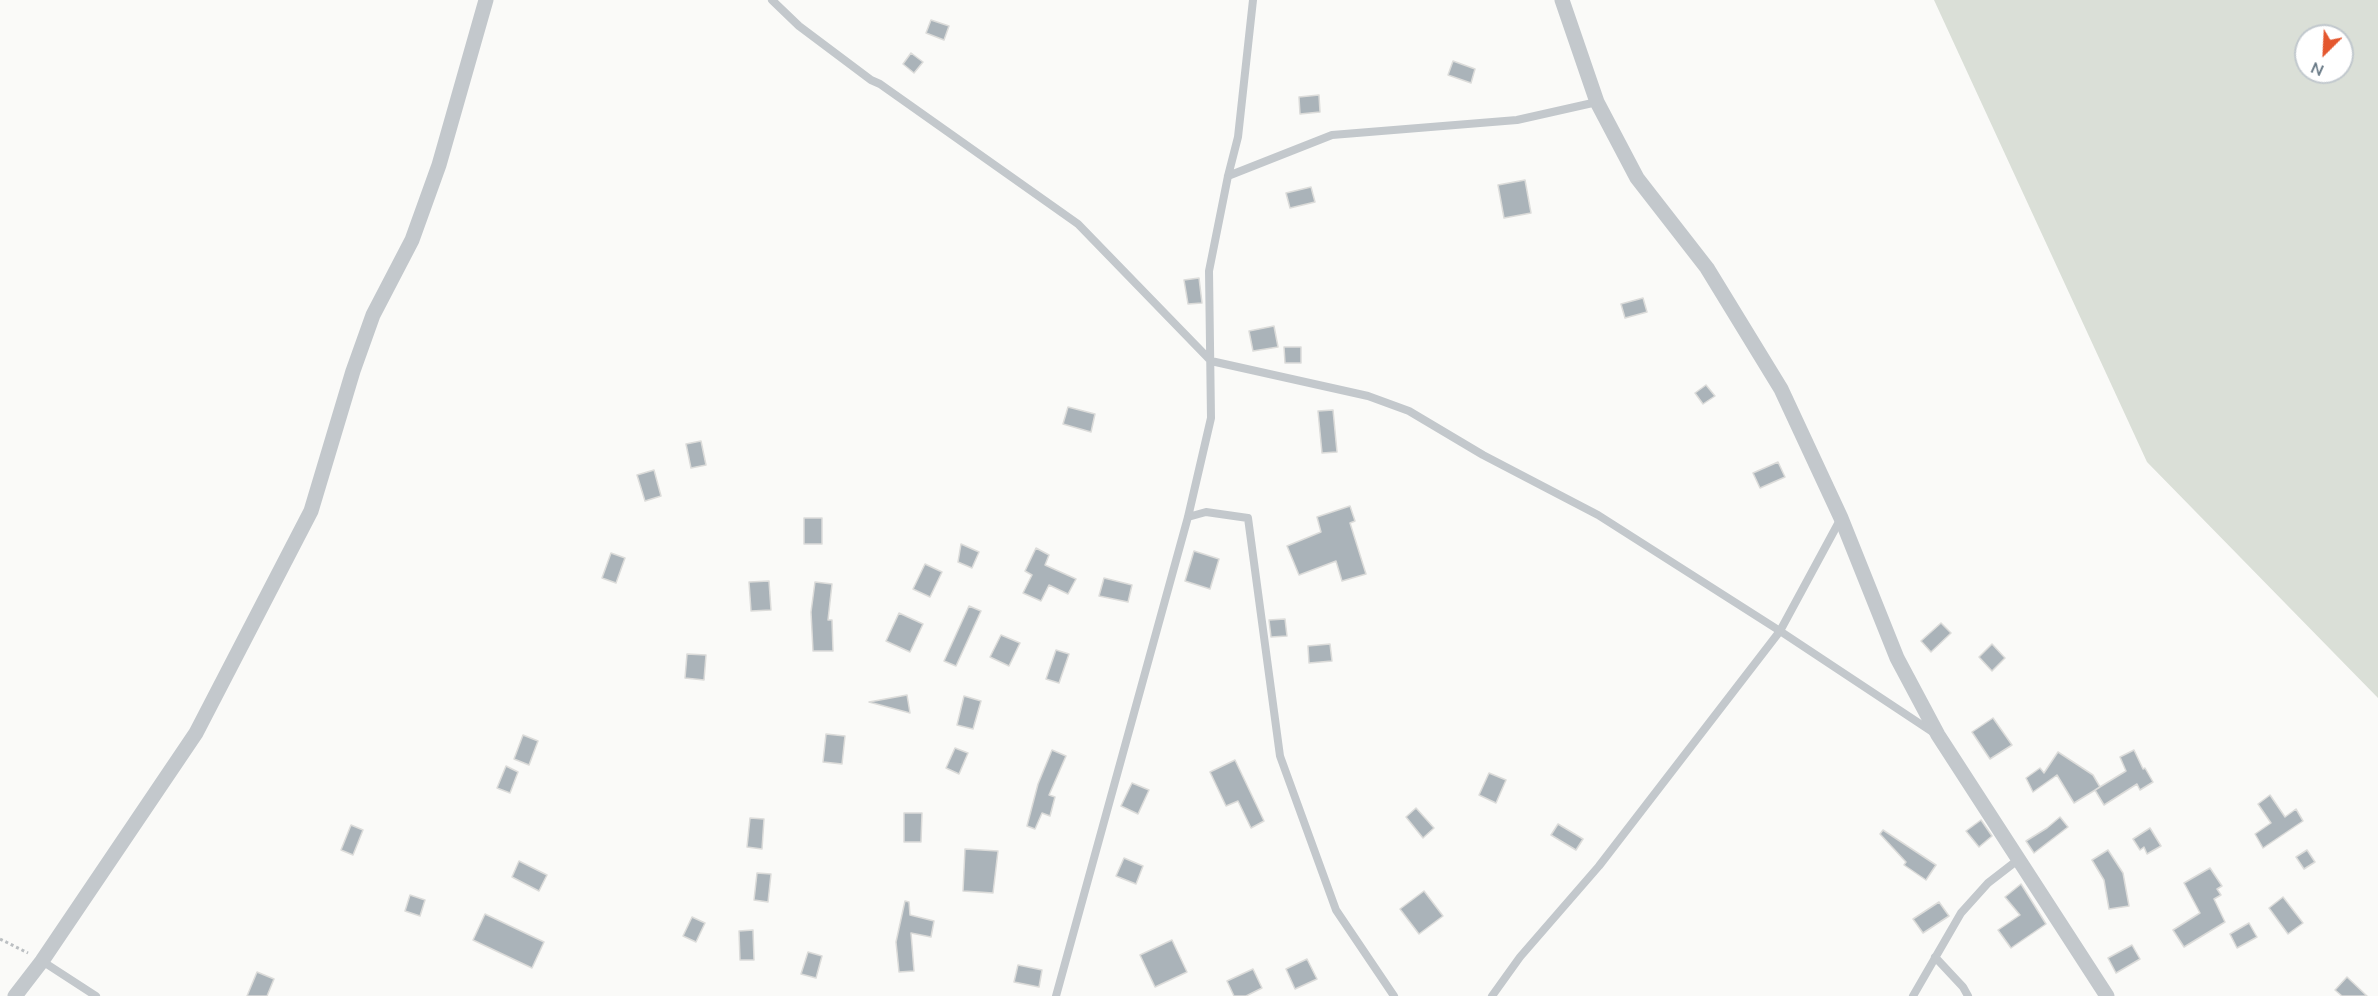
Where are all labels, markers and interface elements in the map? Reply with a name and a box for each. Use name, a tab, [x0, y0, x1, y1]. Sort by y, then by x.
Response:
north arrow	[2294, 24, 2354, 84]
text: N	[2308, 56, 2327, 81]

